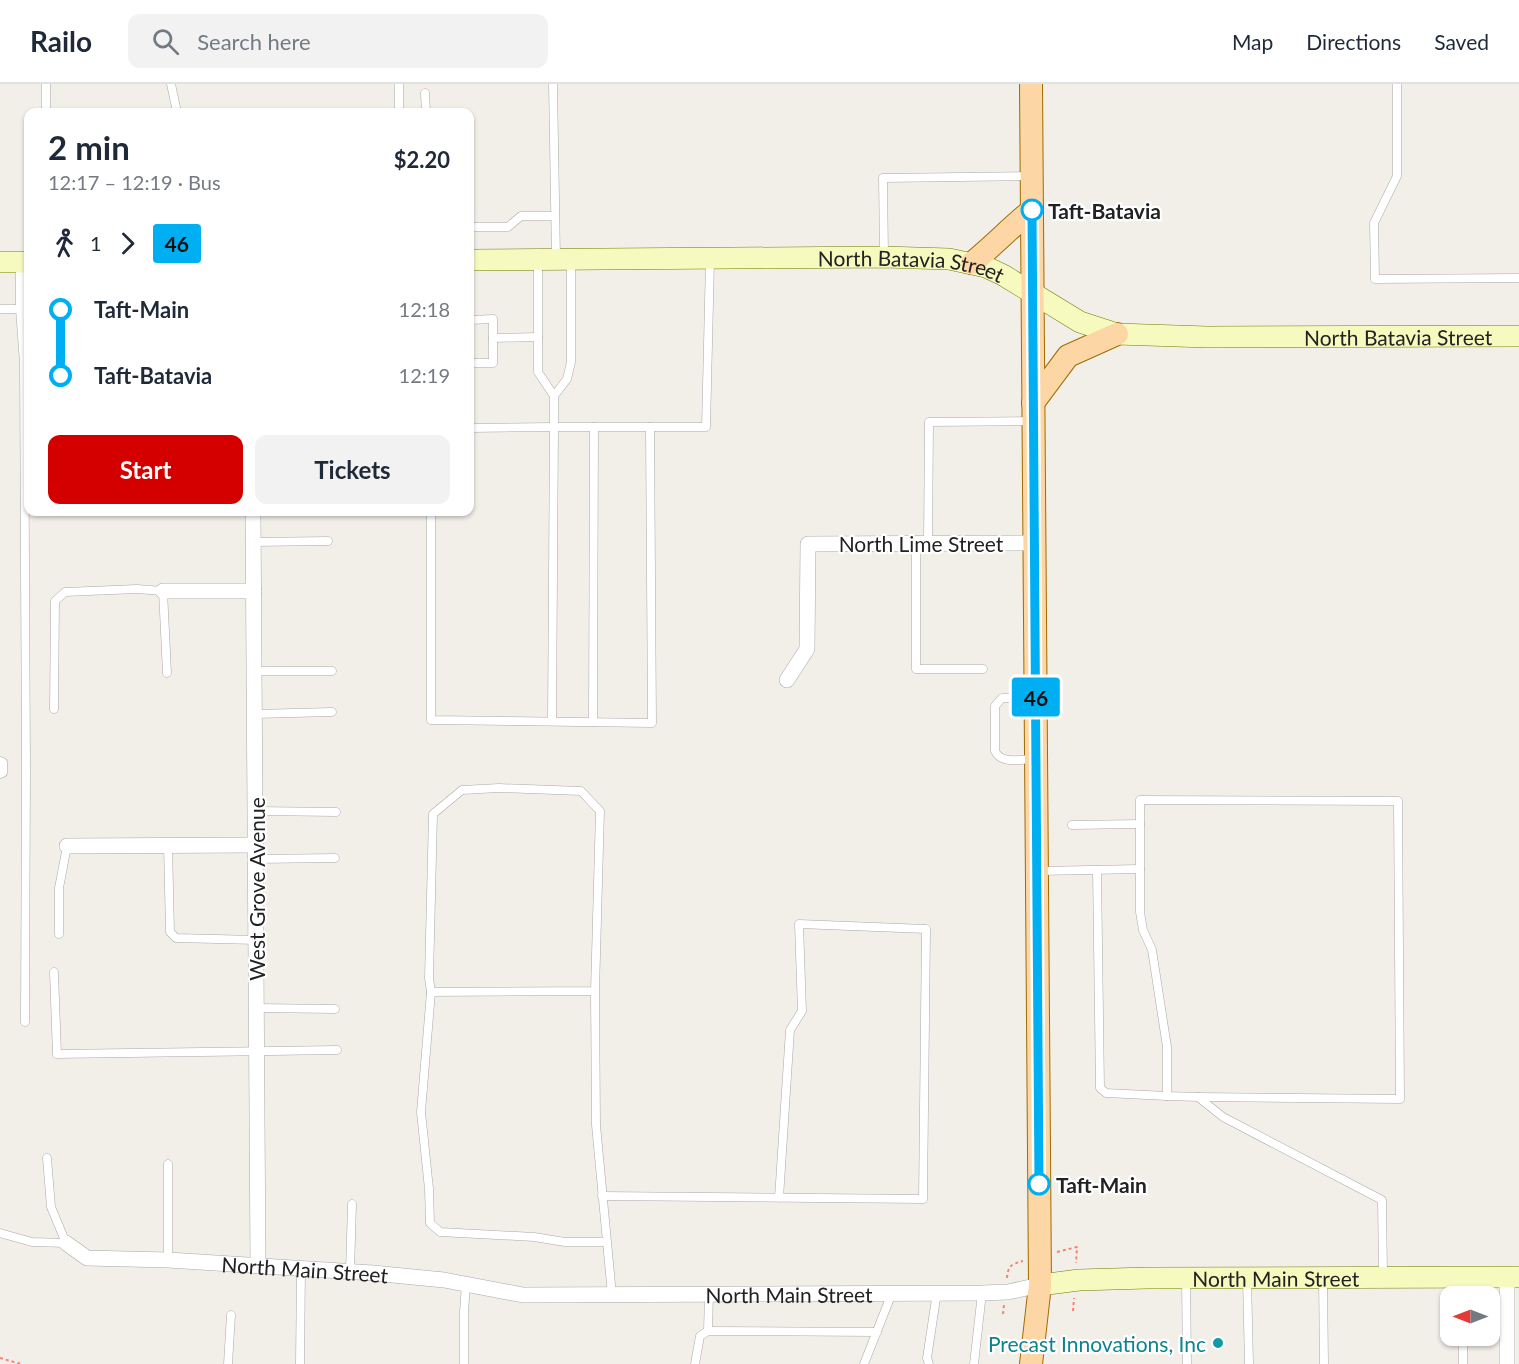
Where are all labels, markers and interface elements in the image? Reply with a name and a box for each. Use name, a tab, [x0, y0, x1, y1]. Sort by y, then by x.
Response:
search box	[128, 14, 548, 68]
text: Railo	[30, 24, 92, 58]
icon: search	[149, 25, 182, 58]
text: Search here	[197, 28, 311, 55]
text: Map	[1232, 29, 1273, 54]
text: Directions	[1306, 29, 1401, 54]
text: Saved	[1434, 29, 1489, 54]
text: 2 min	[48, 127, 130, 167]
text: $2.20	[394, 146, 450, 173]
text: 12:17 – 12:19 · Bus	[48, 170, 221, 194]
place label: Taft-Batavia	[1048, 198, 1161, 223]
marker: Taft-Batavia	[1021, 199, 1043, 221]
icon: walk	[48, 227, 81, 260]
icon: forward	[111, 227, 144, 260]
text: 1	[90, 231, 102, 255]
text: 46	[165, 231, 189, 256]
street label: North Batavia Street	[818, 244, 1009, 287]
text: Taft-Main	[94, 296, 189, 323]
text: 12:18	[399, 297, 450, 321]
street label: North Batavia Street	[1304, 324, 1493, 349]
text: Taft-Batavia	[94, 362, 212, 389]
text: 12:19	[399, 363, 450, 387]
button: Start	[48, 435, 243, 504]
button: Tickets	[255, 435, 450, 504]
street label: North Lime Street	[839, 531, 1004, 556]
line badge: 46	[1009, 678, 1063, 716]
text: 46	[1024, 685, 1048, 710]
street label: West Grove Avenue	[244, 797, 269, 981]
place label: Taft-Main	[1056, 1172, 1147, 1197]
marker: Taft-Main	[1028, 1173, 1050, 1195]
street label: North Main Street	[221, 1251, 390, 1287]
street label: North Main Street	[1192, 1265, 1360, 1290]
street label: North Main Street	[705, 1281, 873, 1307]
north arrow	[1440, 1286, 1500, 1346]
map controls	[1440, 1286, 1500, 1346]
place label: Precast Innovations, Inc	[988, 1331, 1206, 1356]
marker: Precast Innovations, Inc	[1211, 1336, 1225, 1350]

